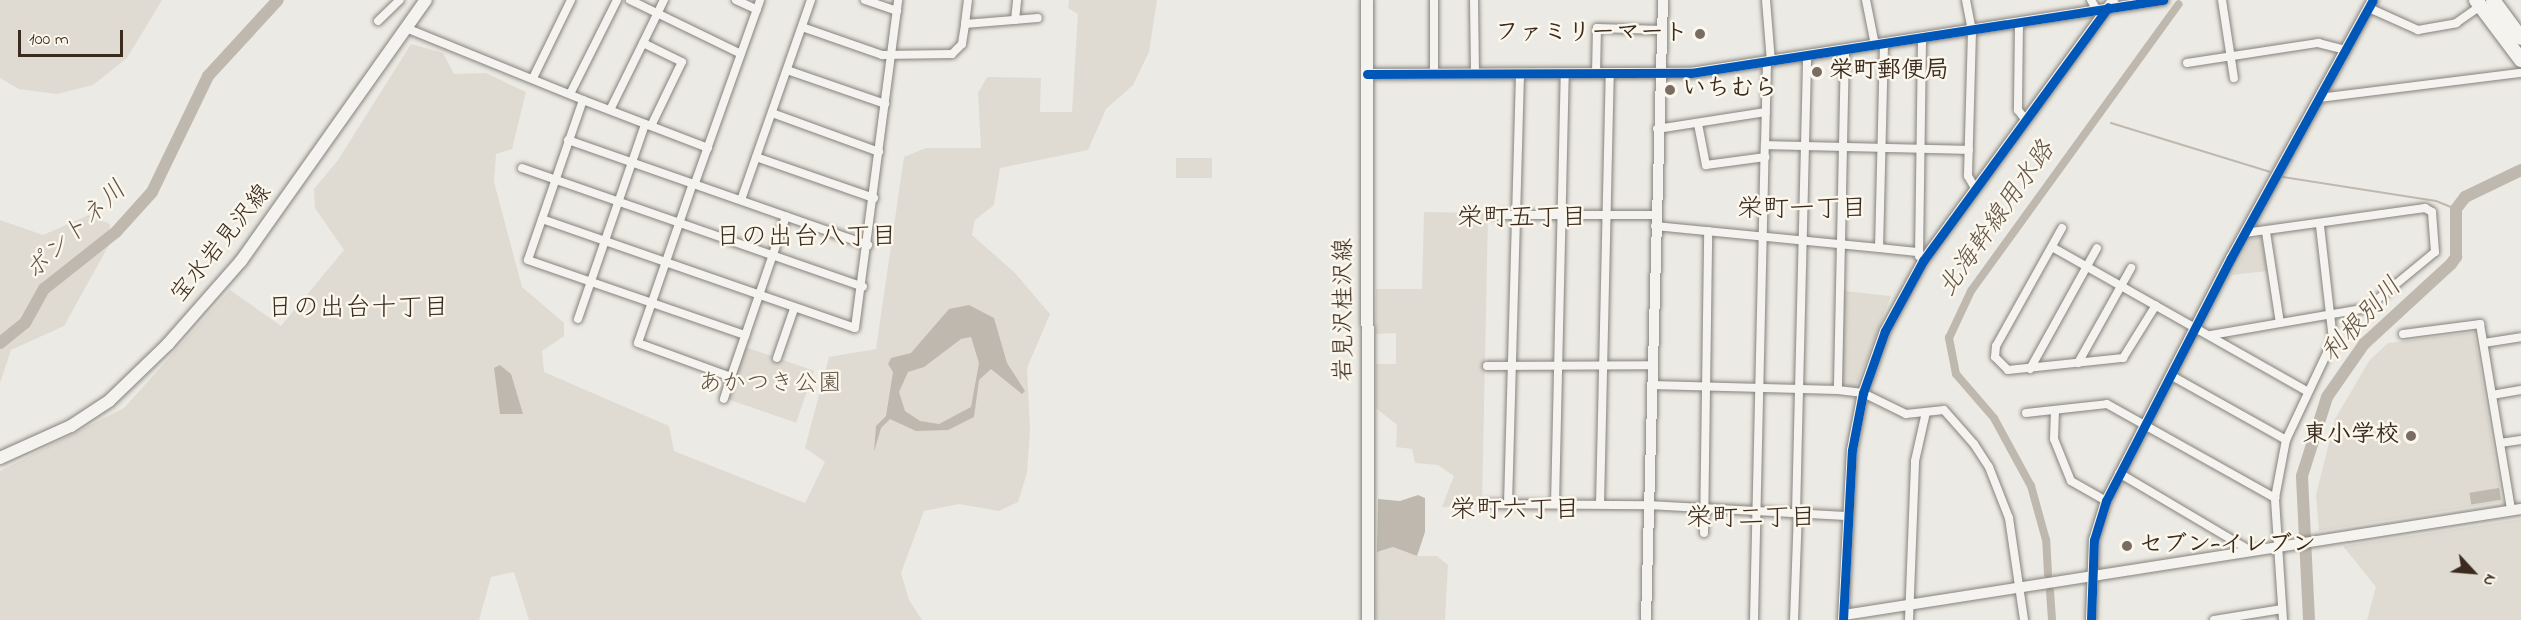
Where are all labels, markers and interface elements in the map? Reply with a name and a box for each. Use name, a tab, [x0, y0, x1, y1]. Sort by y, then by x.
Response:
scale bar	[21, 18, 126, 56]
place label: ファミリーマート	[1496, 20, 1688, 48]
text: 100 m	[29, 27, 69, 53]
marker: ファミリーマート	[1693, 27, 1707, 41]
place label: 栄町郵便局	[1829, 58, 1949, 86]
marker: 栄町郵便局	[1810, 65, 1824, 79]
place label: いちむら	[1682, 76, 1778, 104]
marker: いちむら	[1663, 83, 1677, 97]
water label: 北海幹線用水路	[1933, 137, 2063, 303]
water label: ポントネ川	[19, 176, 135, 288]
street label: 宝水岩見沢線	[165, 179, 279, 309]
district label: 栄町一丁目	[1737, 195, 1867, 227]
district label: 栄町五丁目	[1457, 204, 1587, 236]
district label: 日の出台八丁目	[715, 223, 897, 255]
street label: 岩見沢桂沢線	[1331, 238, 1359, 382]
water label: 利根別川	[2316, 272, 2410, 370]
district label: 日の出台十丁目	[267, 294, 449, 326]
park label: あかつき公園	[698, 371, 842, 399]
place label: 東小学校	[2303, 422, 2399, 450]
marker: 東小学校	[2404, 429, 2418, 443]
district label: 栄町六丁目	[1450, 496, 1580, 528]
district label: 栄町二丁目	[1686, 504, 1816, 536]
place label: セブン-イレブン	[2139, 532, 2316, 560]
marker: セブン-イレブン	[2120, 539, 2134, 553]
north arrow	[2443, 542, 2503, 602]
text: N	[2476, 570, 2502, 590]

